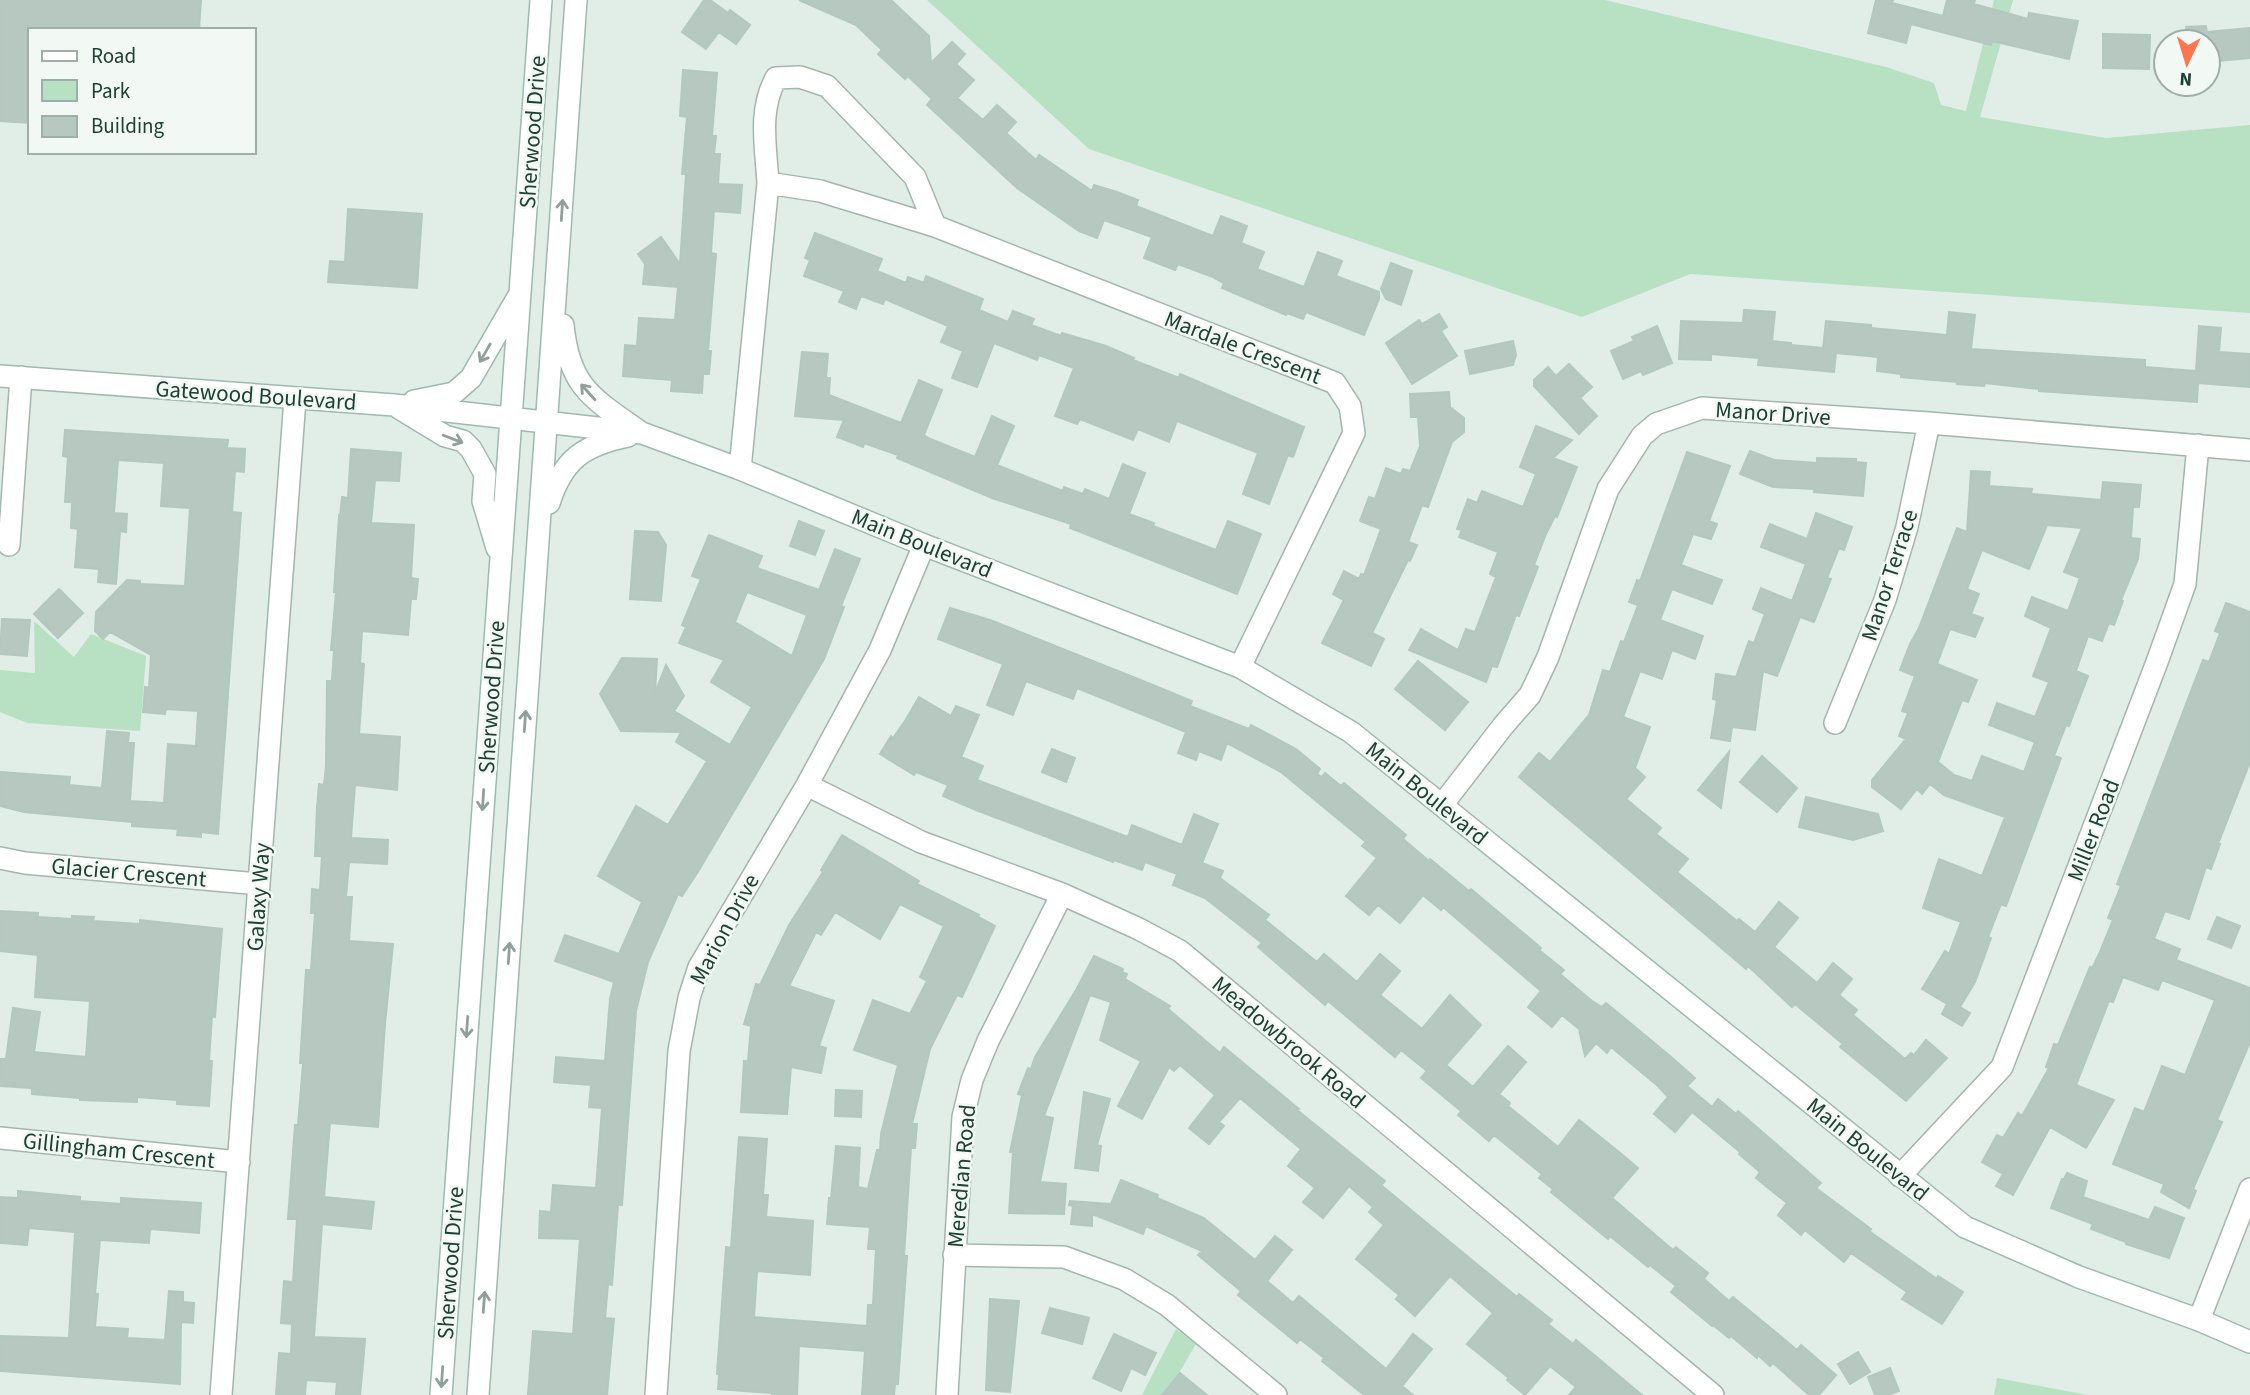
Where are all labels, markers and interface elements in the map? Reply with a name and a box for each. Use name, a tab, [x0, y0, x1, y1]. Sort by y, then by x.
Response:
legend	[28, 28, 256, 154]
north arrow	[2152, 28, 2222, 98]
text: Road	[91, 41, 136, 71]
street label: Sherwood Drive	[511, 54, 554, 210]
text: N	[2179, 65, 2193, 92]
text: Park	[91, 76, 131, 106]
text: Building	[91, 111, 165, 141]
one-way arrow	[556, 199, 569, 222]
street label: Mardale Crescent	[1159, 302, 1326, 393]
one-way arrow	[478, 343, 492, 363]
street label: Gatewood Boulevard	[154, 372, 358, 419]
one-way arrow	[580, 383, 596, 401]
street label: Manor Drive	[1714, 393, 1832, 434]
one-way arrow	[442, 433, 464, 446]
street label: Main Boulevard	[846, 500, 997, 587]
street label: Manor Terrace	[1853, 505, 1926, 645]
street label: Sherwood Drive	[470, 619, 513, 775]
one-way arrow	[519, 710, 532, 733]
street label: Main Boulevard	[1358, 734, 1495, 853]
street label: Miller Road	[2059, 774, 2128, 886]
one-way arrow	[477, 789, 490, 812]
street label: Galaxy Way	[238, 841, 279, 952]
street label: Glacier Crescent	[50, 849, 208, 896]
street label: Marion Drive	[681, 868, 768, 991]
one-way arrow	[503, 943, 516, 965]
street label: Meadowbrook Road	[1205, 968, 1373, 1117]
one-way arrow	[460, 1016, 473, 1038]
street label: Main Boulevard	[1799, 1090, 1936, 1209]
street label: Meredian Road	[939, 1103, 984, 1249]
street label: Gillingham Crescent	[21, 1124, 217, 1177]
street label: Sherwood Drive	[429, 1185, 472, 1341]
one-way arrow	[478, 1292, 491, 1314]
one-way arrow	[435, 1365, 448, 1387]

